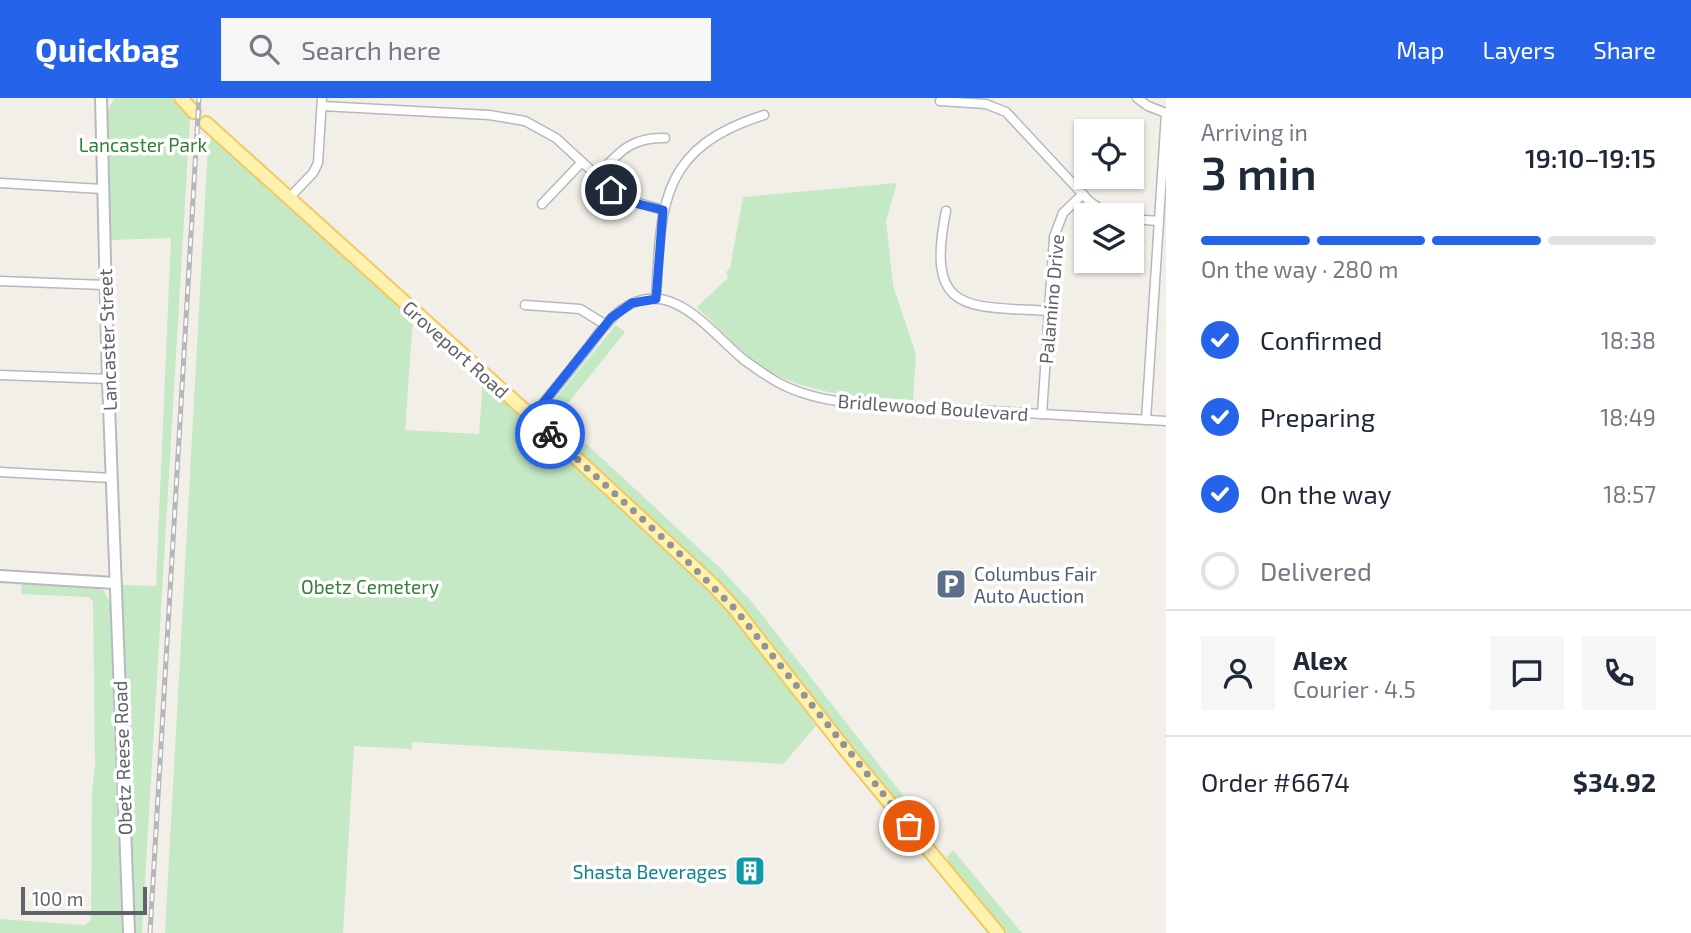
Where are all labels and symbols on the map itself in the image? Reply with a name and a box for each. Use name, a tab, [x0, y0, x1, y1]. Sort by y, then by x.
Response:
park label: Lancaster Park	[79, 133, 208, 156]
pin	[581, 160, 641, 220]
street label: Palamino Drive	[1034, 233, 1068, 365]
street label: Lancaster Street	[93, 268, 121, 412]
street label: Groveport Road	[398, 295, 514, 403]
street label: Bridlewood Boulevard	[837, 389, 1029, 425]
courier	[515, 399, 585, 469]
place label: Columbus Fair Auto Auction	[974, 562, 1097, 607]
parking icon: Columbus Fair Auto Auction	[934, 567, 968, 601]
park label: Obetz Cemetery	[301, 575, 439, 598]
street label: Obetz Reese Road	[108, 680, 136, 836]
pin	[879, 796, 939, 856]
building icon: Shasta Beverages	[733, 854, 767, 888]
place label: Shasta Beverages	[573, 860, 727, 883]
scale bar	[21, 884, 147, 916]

